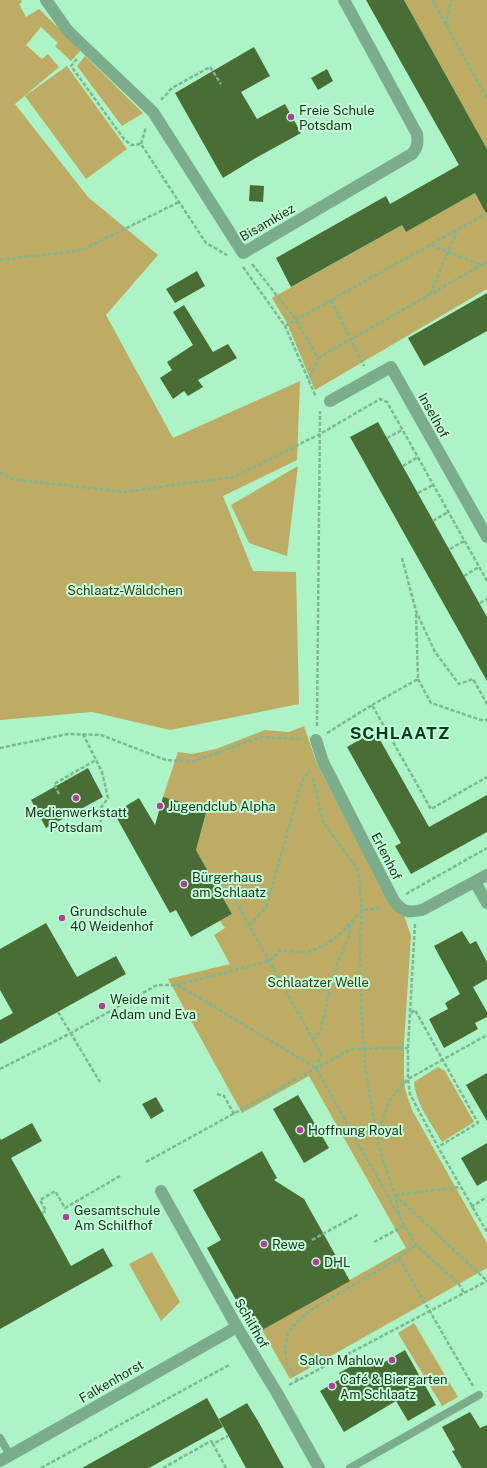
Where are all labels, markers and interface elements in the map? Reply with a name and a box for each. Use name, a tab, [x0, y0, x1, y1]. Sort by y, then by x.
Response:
place label: Freie Schule Potsdam	[299, 103, 375, 133]
marker: Freie Schule Potsdam	[286, 112, 296, 122]
street label: Bisamkiez	[237, 201, 297, 244]
street label: Inselhof	[415, 390, 452, 440]
park label: Schlaatz-Wäldchen	[67, 583, 183, 598]
district label: SCHLAATZ	[350, 723, 450, 743]
marker: Medienwerkstatt Potsdam	[71, 793, 81, 803]
place label: Jugendclub Alpha	[168, 799, 276, 814]
marker: Jugendclub Alpha	[155, 801, 165, 811]
place label: Medienwerkstatt Potsdam	[25, 805, 127, 835]
street label: Erlenhof	[368, 830, 405, 882]
place label: Bürgerhaus am Schlaatz	[192, 870, 266, 900]
marker: Bürgerhaus am Schlaatz	[179, 879, 189, 889]
place label: Grundschule 40 Weidenhof	[70, 904, 154, 934]
marker: Grundschule 40 Weidenhof	[57, 913, 67, 923]
park label: Schlaatzer Welle	[267, 975, 369, 990]
place label: Weide mit Adam und Eva	[110, 992, 196, 1022]
marker: Weide mit Adam und Eva	[97, 1001, 107, 1011]
place label: Hoffnung Royal	[308, 1123, 403, 1138]
marker: Hoffnung Royal	[295, 1125, 305, 1135]
place label: Gesamtschule Am Schilfhof	[74, 1203, 160, 1233]
marker: Gesamtschule Am Schilfhof	[61, 1212, 71, 1222]
place label: Rewe	[272, 1237, 305, 1252]
marker: Rewe	[259, 1239, 269, 1249]
place label: DHL	[324, 1255, 350, 1270]
marker: DHL	[311, 1257, 321, 1267]
street label: Schilfhof	[231, 1296, 272, 1351]
place label: Salon Mahlow	[299, 1353, 384, 1368]
marker: Salon Mahlow	[387, 1355, 397, 1365]
street label: Falkenhorst	[76, 1357, 146, 1406]
place label: Café & Biergarten Am Schlaatz	[340, 1372, 448, 1402]
marker: Café & Biergarten Am Schlaatz	[327, 1381, 337, 1391]

